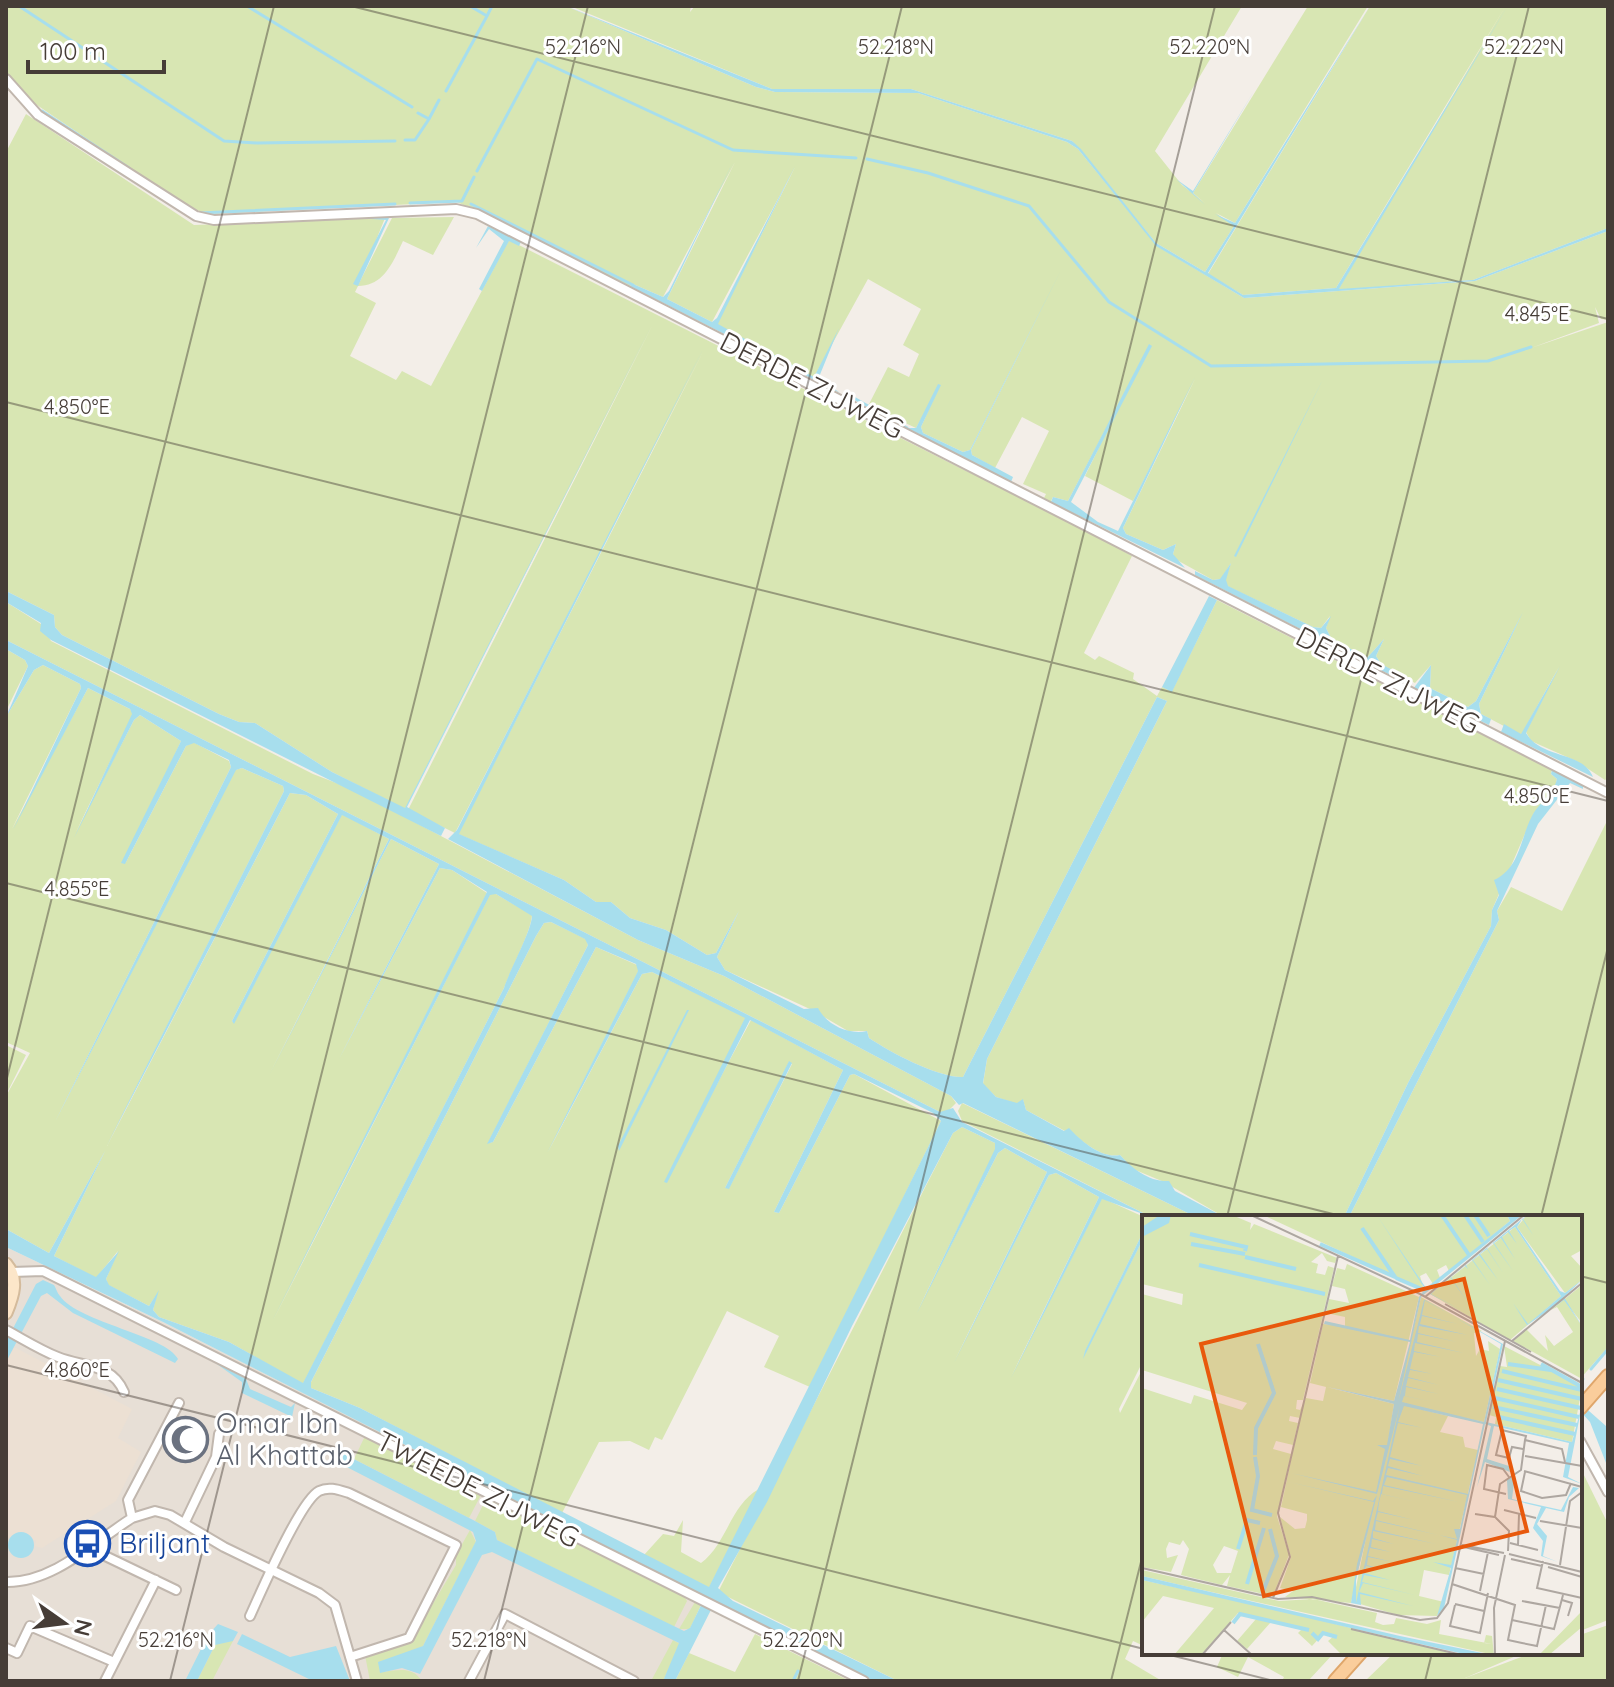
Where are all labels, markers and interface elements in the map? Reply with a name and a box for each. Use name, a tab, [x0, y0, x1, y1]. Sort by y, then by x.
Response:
scale bar	[28, 24, 164, 74]
text: 52.216°N	[545, 34, 621, 59]
text: 52.218°N	[858, 34, 934, 59]
text: 52.220°N	[1170, 34, 1250, 59]
text: 52.222°N	[1484, 34, 1564, 59]
text: 100 m	[40, 36, 106, 66]
text: 4.845°E	[1505, 301, 1569, 326]
street label: DERDE ZIJWEG	[714, 323, 910, 446]
text: 4.850°E	[44, 394, 110, 419]
street label: DERDE ZIJWEG	[1290, 618, 1486, 741]
text: 4.850°E	[1504, 783, 1570, 808]
text: 4.855°E	[45, 876, 109, 901]
inset map	[1142, 1215, 1582, 1655]
text: 4.860°E	[44, 1357, 110, 1382]
place label: Omar Ibn Al Khattab	[216, 1405, 353, 1472]
mosque icon: Omar Ibn Al Khattab	[161, 1415, 209, 1463]
street label: TWEEDE ZIJWEG	[371, 1422, 586, 1555]
bus stop icon: Briljant	[64, 1519, 112, 1567]
place label: Briljant	[119, 1525, 210, 1560]
north arrow	[24, 1583, 104, 1663]
text: N	[68, 1617, 99, 1639]
text: 52.216°N	[138, 1627, 214, 1652]
text: 52.218°N	[451, 1627, 527, 1652]
text: 52.220°N	[763, 1627, 843, 1652]

